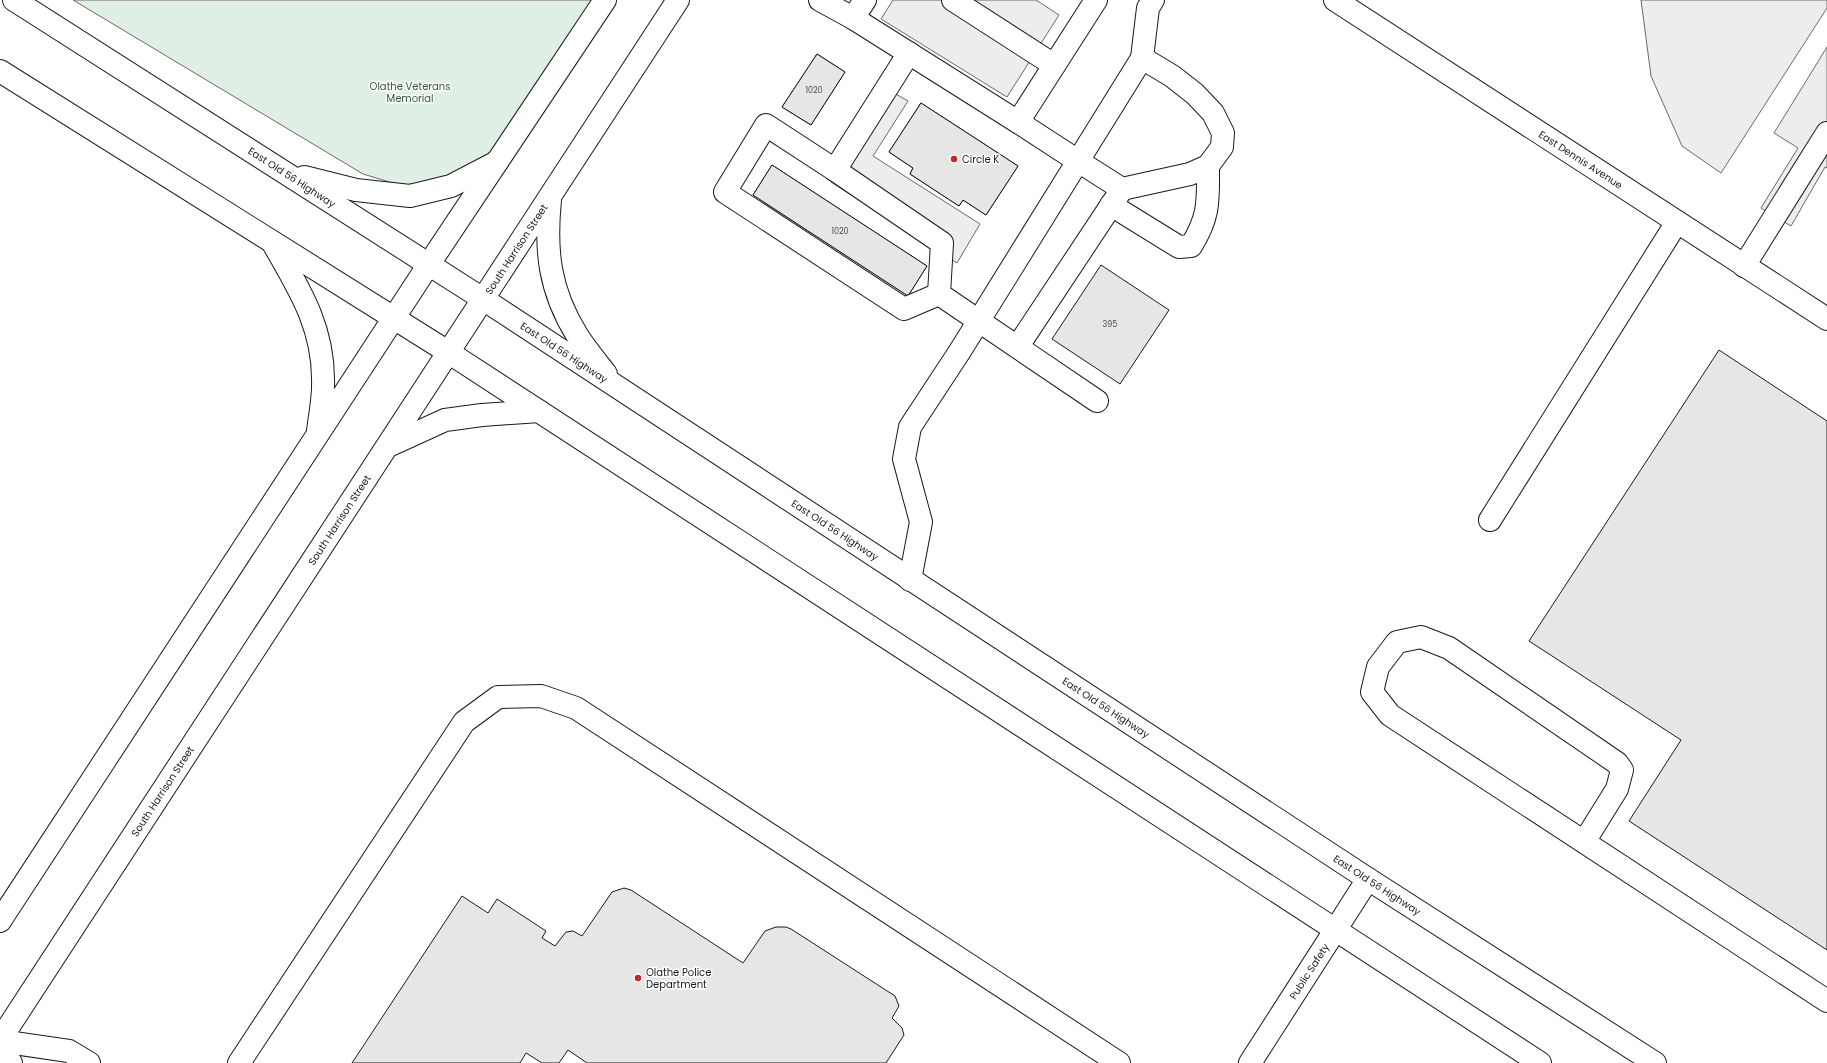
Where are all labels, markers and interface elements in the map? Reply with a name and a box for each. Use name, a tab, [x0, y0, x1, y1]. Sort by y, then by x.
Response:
park label: Olathe Veterans Memorial	[370, 79, 450, 106]
house number: 1020	[805, 85, 823, 96]
street label: East Dennis Avenue	[1536, 127, 1626, 193]
street label: East Old 56 Highway	[245, 143, 339, 212]
place label: Circle K	[962, 152, 999, 167]
marker: Circle K	[949, 154, 959, 164]
street label: South Harrison Street	[482, 201, 551, 297]
house number: 1020	[831, 226, 849, 237]
street label: East Old 56 Highway	[517, 318, 611, 387]
house number: 395	[1103, 319, 1117, 330]
street label: South Harrison Street	[305, 472, 375, 568]
street label: East Old 56 Highway	[788, 496, 882, 565]
street label: East Old 56 Highway	[1059, 674, 1153, 742]
street label: South Harrison Street	[128, 743, 198, 840]
street label: East Old 56 Highway	[1330, 851, 1424, 919]
street label: Public Safety	[1286, 940, 1333, 1003]
place label: Olathe Police Department	[646, 965, 711, 992]
marker: Olathe Police Department	[633, 973, 643, 983]

